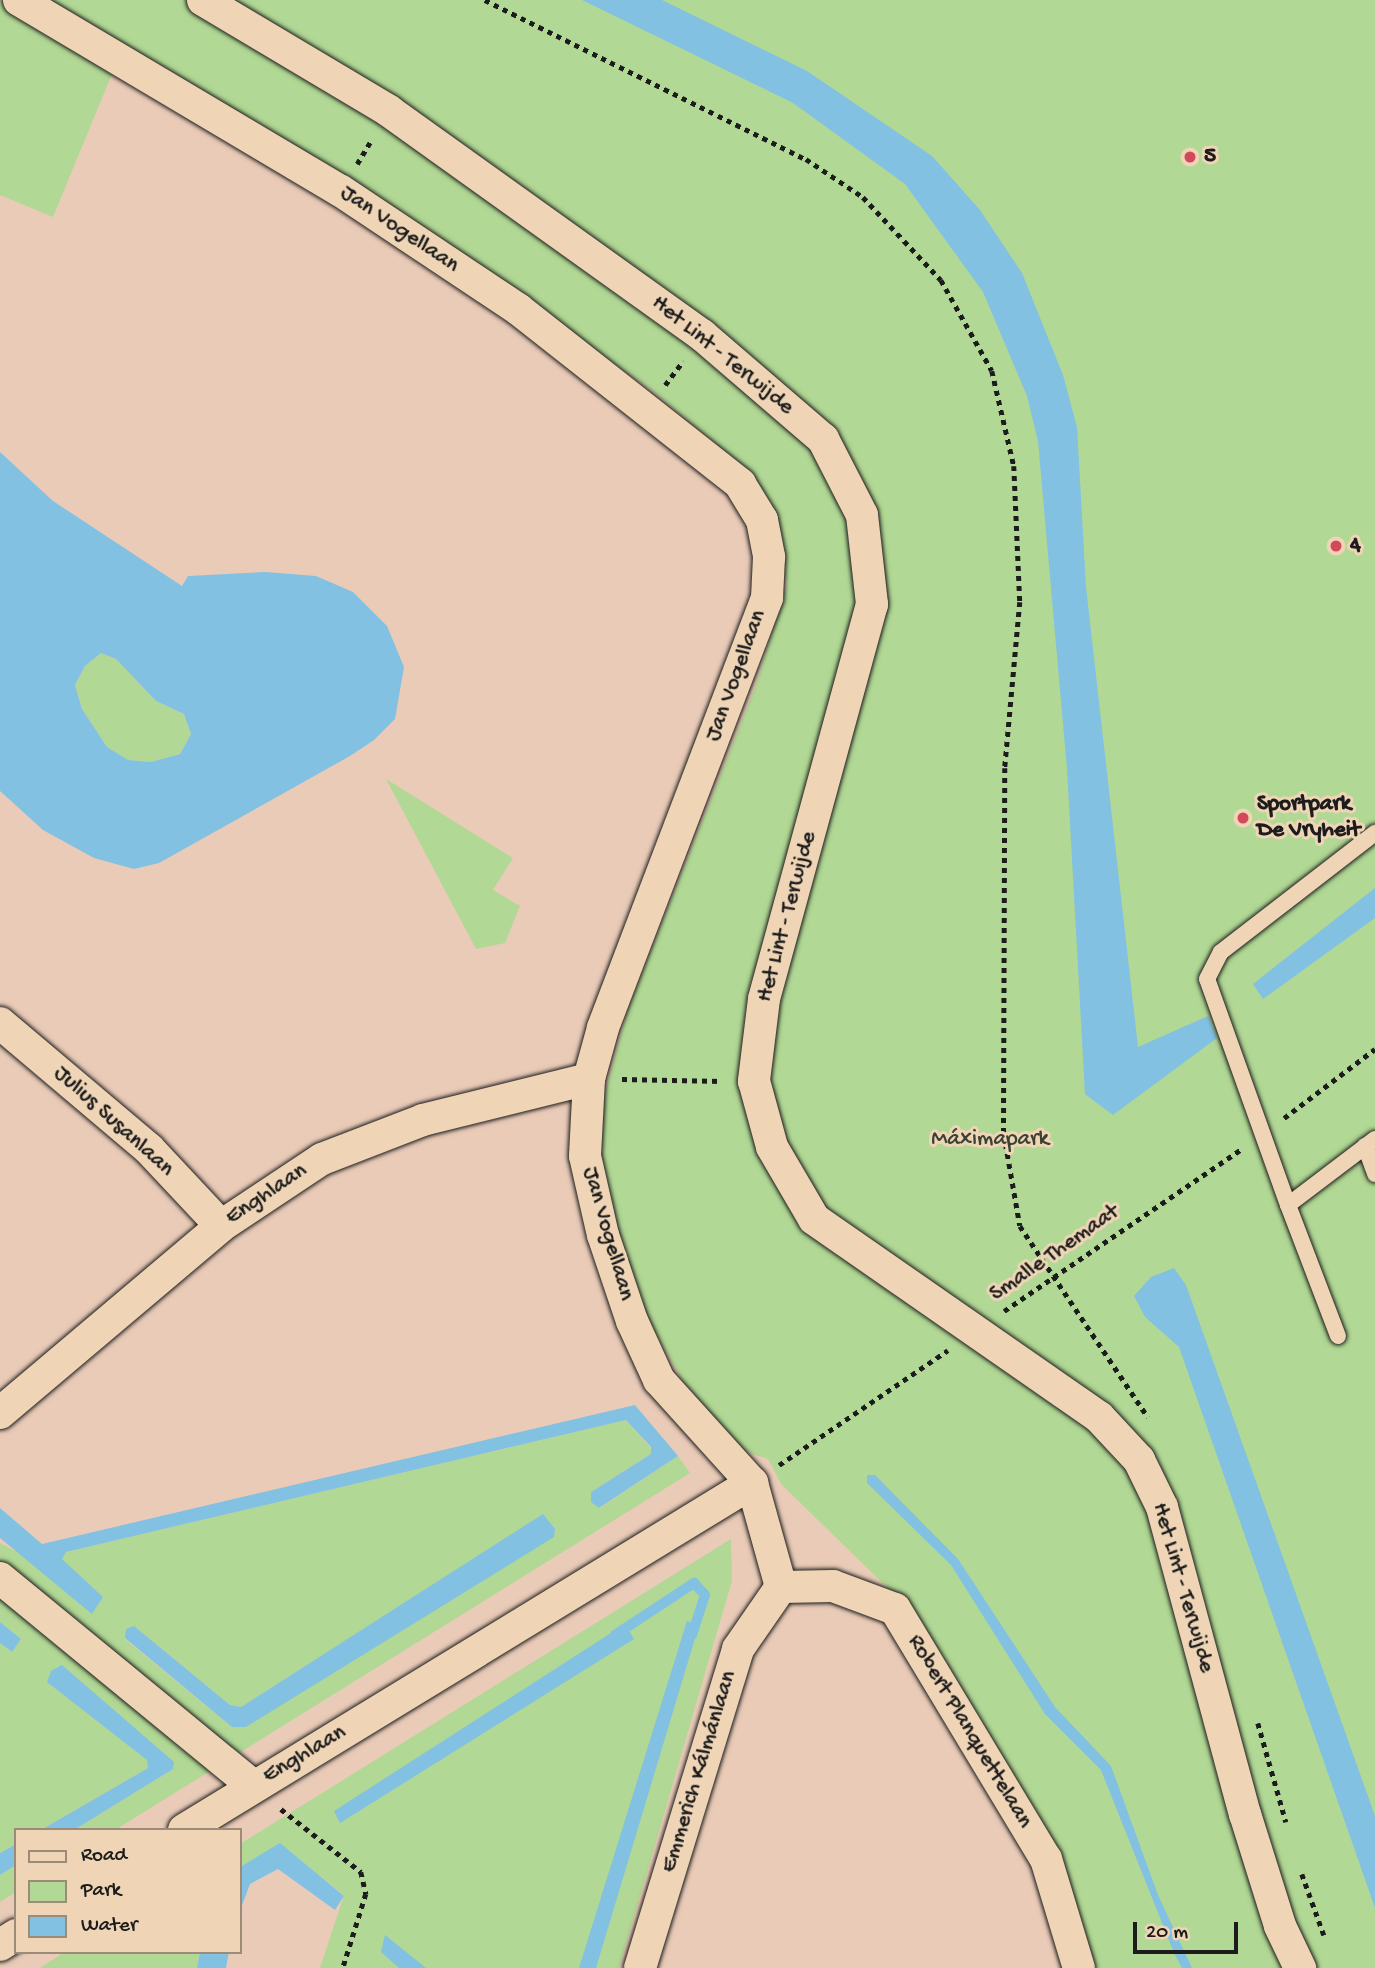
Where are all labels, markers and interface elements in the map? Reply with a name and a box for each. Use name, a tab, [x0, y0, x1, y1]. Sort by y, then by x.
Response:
place label: 5	[1204, 143, 1216, 171]
marker: 5	[1182, 149, 1198, 165]
street label: Jan Vogellaan	[334, 180, 464, 280]
street label: Het Lint - Terwijde	[645, 290, 799, 422]
place label: 4	[1350, 532, 1361, 560]
marker: 4	[1328, 538, 1344, 554]
street label: Jan Vogellaan	[701, 607, 773, 745]
place label: Sportpark De Vryheit	[1257, 791, 1360, 845]
marker: Sportpark De Vryheit	[1235, 810, 1251, 826]
street label: Het Lint - Terwijde	[752, 829, 824, 1005]
street label: Julius Susanlaan	[47, 1061, 179, 1183]
park label: Máximapark	[931, 1126, 1049, 1154]
street label: Enghlaan	[221, 1158, 313, 1232]
street label: Jan Vogellaan	[575, 1164, 639, 1304]
street label: Smalle Themaat	[985, 1199, 1125, 1309]
street label: Het Lint - Terwijde	[1145, 1500, 1219, 1676]
street label: Robert Planquettelaan	[900, 1630, 1038, 1834]
street label: Emmerich Kálmánlaan	[656, 1668, 744, 1876]
street label: Enghlaan	[258, 1719, 352, 1791]
legend	[14, 1828, 242, 1954]
text: Road	[81, 1844, 127, 1869]
text: Park	[81, 1879, 121, 1904]
scale bar	[1137, 1909, 1242, 1953]
text: Water	[81, 1914, 137, 1939]
text: 20 m	[1146, 1921, 1188, 1946]

